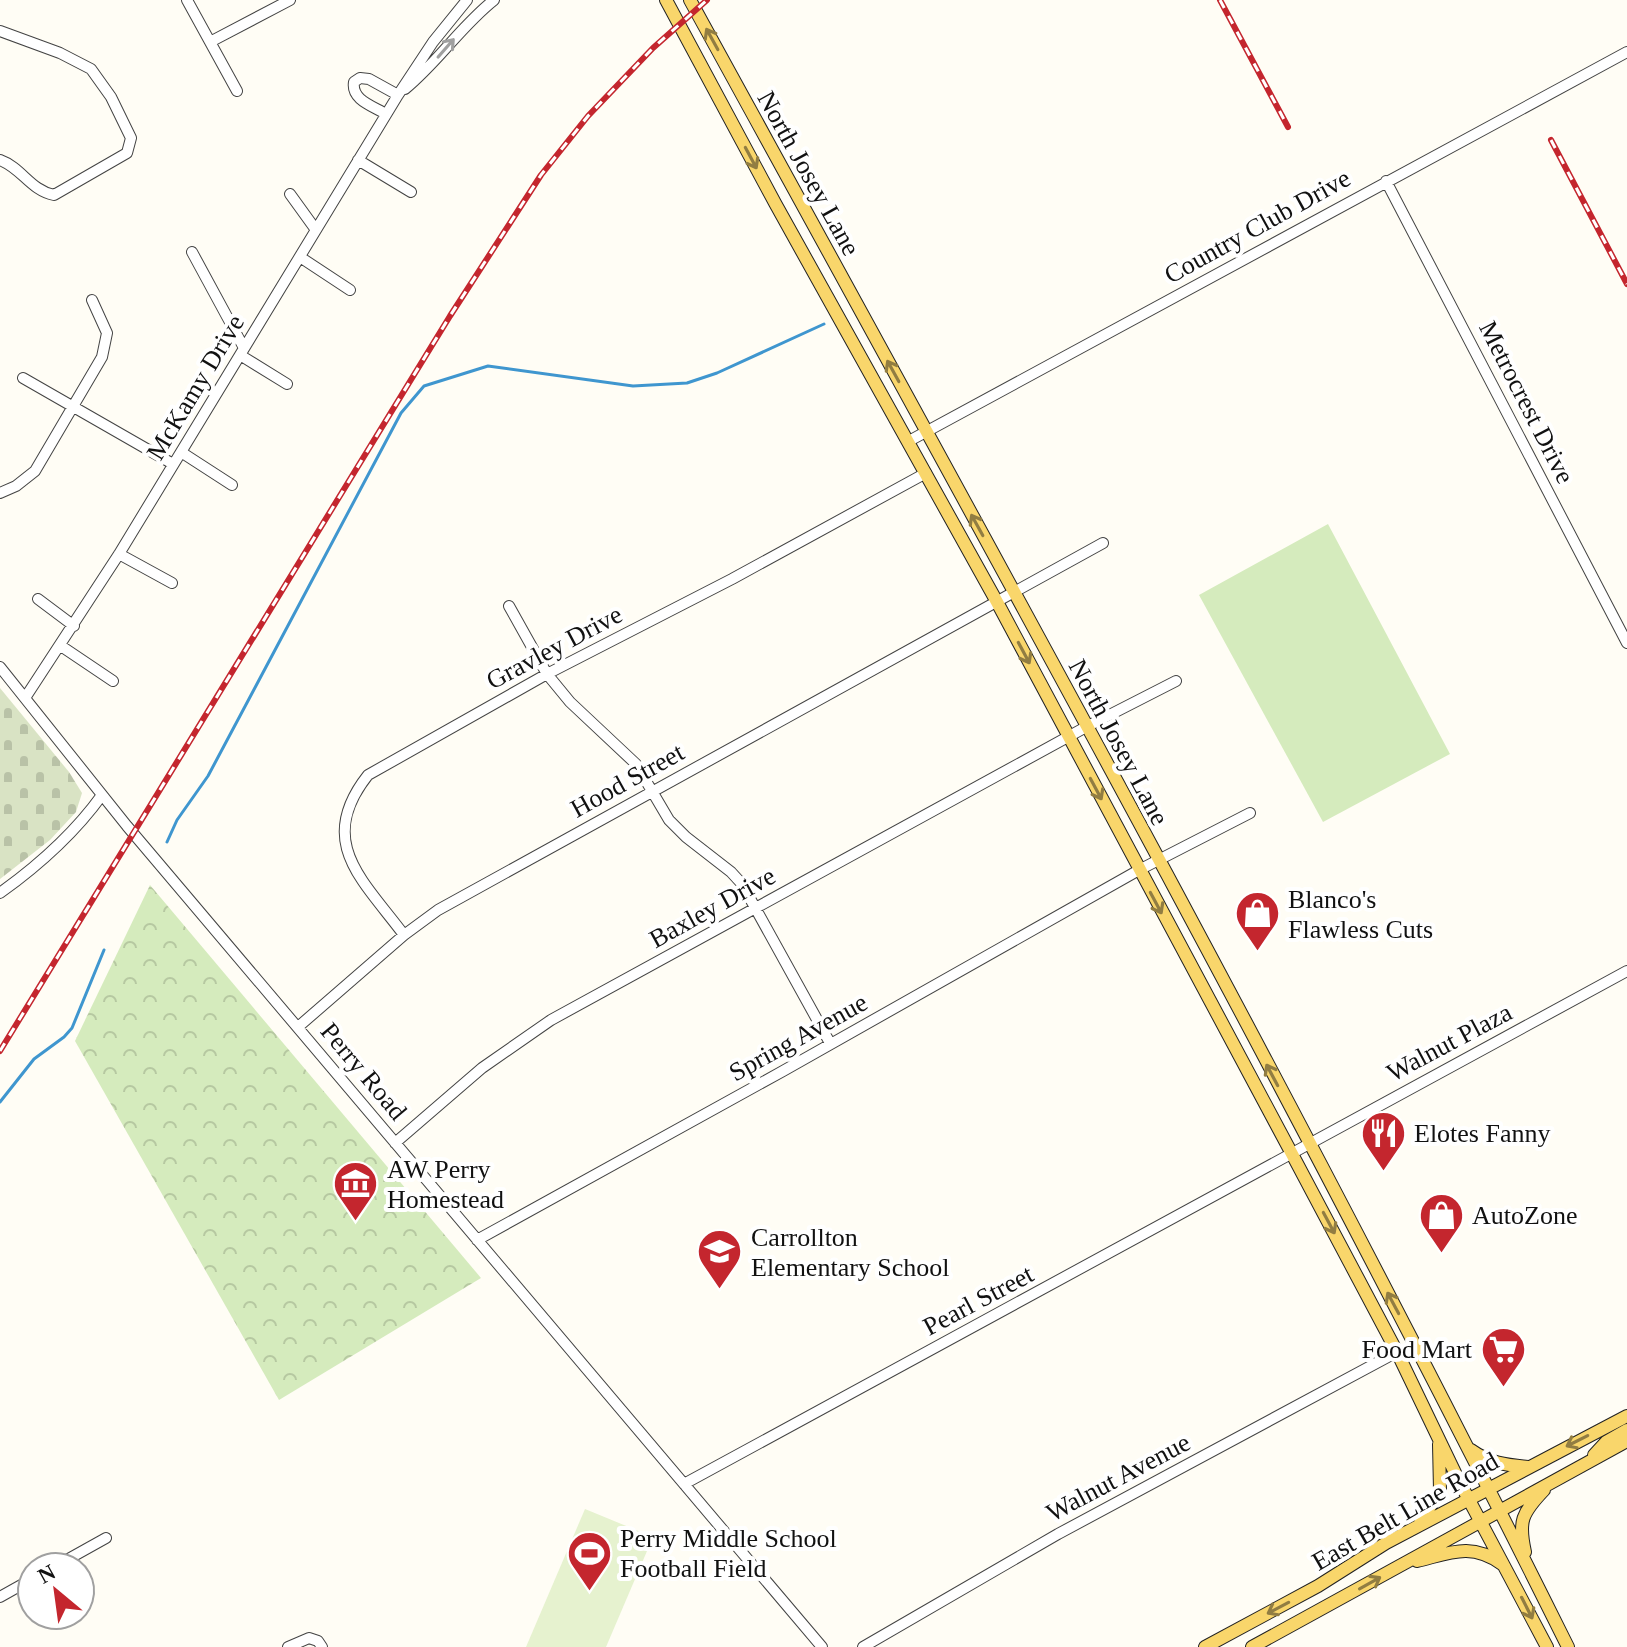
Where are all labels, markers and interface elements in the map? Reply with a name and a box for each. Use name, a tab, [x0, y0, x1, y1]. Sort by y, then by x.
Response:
one-way arrow	[703, 28, 719, 52]
one-way arrow	[437, 38, 455, 58]
street label: North Josey Lane	[751, 86, 866, 260]
one-way arrow	[744, 146, 760, 170]
street label: Country Club Drive	[1159, 163, 1355, 290]
street label: McKamy Drive	[141, 310, 250, 465]
street label: Metrocrest Drive	[1473, 316, 1580, 488]
one-way arrow	[884, 359, 900, 383]
one-way arrow	[969, 513, 984, 537]
street label: Gravley Drive	[481, 600, 627, 695]
one-way arrow	[1017, 640, 1032, 664]
street label: North Josey Lane	[1063, 654, 1174, 830]
street label: Hood Street	[566, 737, 690, 823]
one-way arrow	[1089, 777, 1105, 800]
street label: Baxley Drive	[644, 861, 780, 954]
place label: Blanco's Flawless Cuts	[1288, 885, 1433, 944]
shop icon: Blanco's Flawless Cuts	[1233, 890, 1281, 953]
one-way arrow	[1149, 891, 1165, 914]
street label: Spring Avenue	[724, 988, 872, 1087]
street label: Walnut Plaza	[1382, 997, 1517, 1087]
street label: Perry Road	[315, 1017, 413, 1126]
one-way arrow	[1264, 1063, 1280, 1087]
restaurant icon: Elotes Fanny	[1359, 1109, 1407, 1172]
place label: Elotes Fanny	[1414, 1119, 1551, 1148]
place label: AW Perry Homestead	[387, 1155, 504, 1214]
museum icon: AW Perry Homestead	[332, 1160, 380, 1223]
shop icon: AutoZone	[1417, 1191, 1465, 1254]
place label: AutoZone	[1472, 1201, 1577, 1230]
one-way arrow	[1321, 1210, 1337, 1234]
place label: Carrollton Elementary School	[751, 1223, 950, 1282]
school or university icon: Carrollton Elementary School	[696, 1228, 744, 1291]
street label: Pearl Street	[918, 1259, 1039, 1342]
one-way arrow	[1384, 1292, 1400, 1316]
supermarket icon: Food Mart	[1479, 1325, 1527, 1388]
place label: Food Mart	[1362, 1335, 1473, 1364]
street label: Walnut Avenue	[1041, 1427, 1195, 1527]
one-way arrow	[1566, 1434, 1590, 1450]
street label: East Belt Line Road	[1307, 1446, 1503, 1577]
place label: Perry Middle School Football Field	[620, 1524, 837, 1583]
sports icon: Perry Middle School Football Field	[565, 1529, 613, 1592]
north arrow	[16, 1551, 96, 1631]
text: N	[34, 1559, 60, 1589]
one-way arrow	[1358, 1574, 1381, 1590]
one-way arrow	[1520, 1596, 1536, 1620]
one-way arrow	[1267, 1600, 1290, 1616]

